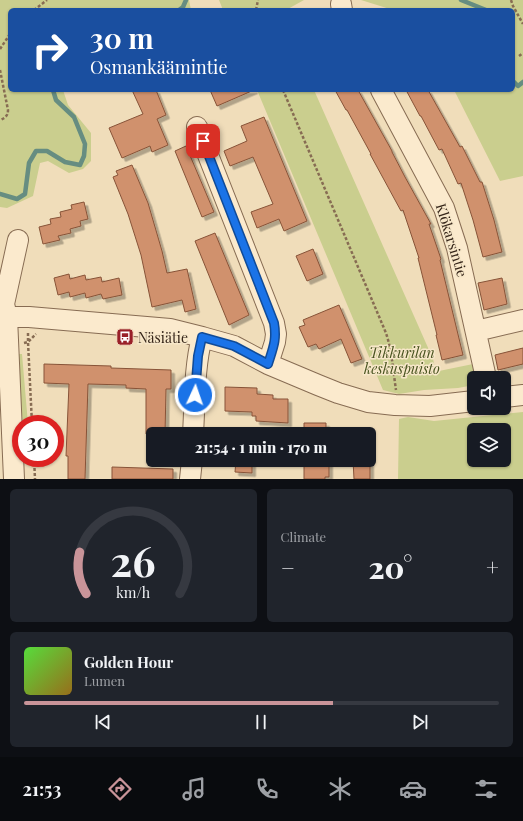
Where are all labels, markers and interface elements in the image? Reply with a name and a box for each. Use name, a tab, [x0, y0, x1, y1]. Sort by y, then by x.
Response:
text: 30 m	[90, 19, 154, 56]
icon: right	[24, 24, 76, 76]
text: Osmankäämintie	[90, 55, 227, 79]
pin	[186, 124, 220, 158]
icon: arrive	[192, 130, 214, 152]
street label: Klökarsintie	[432, 201, 472, 279]
bus stop icon: Näsiätie	[115, 327, 135, 347]
place label: Näsiätie	[138, 328, 188, 347]
park label: Tikkurilan keskuspuisto	[363, 343, 440, 378]
map controls	[467, 371, 511, 467]
button: sound	[467, 371, 511, 415]
position arrow	[174, 374, 216, 416]
speed limit sign: 30	[12, 415, 64, 467]
button: layers	[467, 423, 511, 467]
text: 21:54 · 1 min · 170 m	[195, 437, 327, 457]
text: Climate	[281, 528, 326, 545]
text: 26	[111, 531, 156, 586]
text: 20°	[368, 547, 412, 587]
text: −	[281, 552, 295, 582]
text: +	[486, 552, 499, 582]
text: km/h	[116, 582, 151, 601]
text: Golden Hour	[84, 652, 173, 672]
text: Lumen	[84, 672, 125, 689]
icon: previous	[92, 711, 114, 733]
icon: pause	[250, 711, 272, 733]
icon: next	[409, 711, 431, 733]
icon: directions	[106, 775, 134, 803]
icon: music	[180, 775, 208, 803]
icon: phone	[253, 775, 281, 803]
icon: climate	[326, 775, 354, 803]
icon: car	[399, 775, 427, 803]
icon: filters	[472, 775, 500, 803]
text: 21:53	[23, 777, 61, 801]

